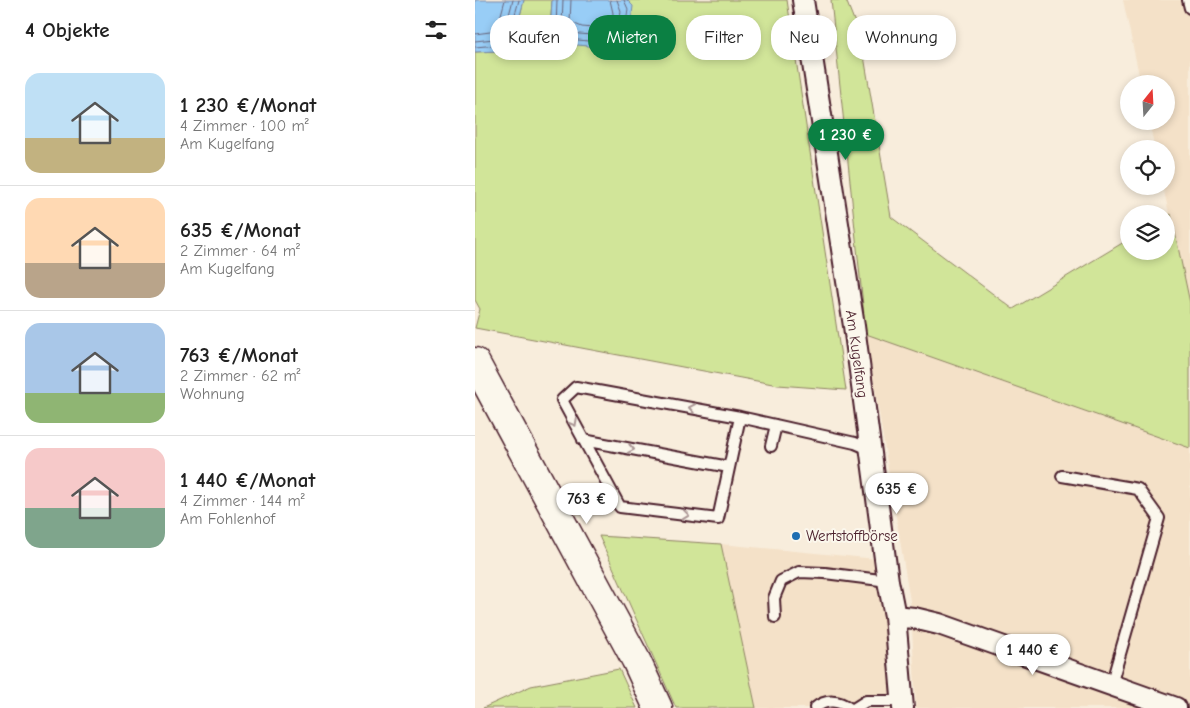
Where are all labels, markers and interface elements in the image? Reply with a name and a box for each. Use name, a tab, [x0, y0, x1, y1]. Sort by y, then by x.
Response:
chip: Kaufen	[490, 15, 578, 60]
chip: Mieten	[588, 15, 676, 60]
chip: Filter	[686, 15, 761, 60]
chip: Neu	[771, 15, 837, 60]
chip: Wohnung	[847, 15, 956, 60]
icon: filters	[422, 16, 450, 44]
text: 4 Objekte	[25, 18, 109, 42]
north arrow	[1120, 75, 1175, 130]
map controls	[1120, 75, 1175, 260]
icon: home	[65, 93, 125, 153]
text: 1 230 €/Monat	[180, 93, 316, 117]
text: 4 Zimmer · 100 m²	[180, 117, 309, 135]
pin: 1 230 €	[800, 119, 892, 161]
text: 1 230 €	[819, 126, 873, 144]
text: Am Kugelfang	[180, 135, 275, 153]
button: locate	[1120, 140, 1175, 195]
button: layers	[1120, 205, 1175, 260]
icon: home	[65, 218, 125, 278]
text: 635 €/Monat	[180, 218, 300, 242]
text: 2 Zimmer · 64 m²	[180, 242, 300, 260]
text: Am Kugelfang	[180, 260, 275, 278]
street label: Am Kugelfang	[842, 309, 872, 399]
icon: home	[65, 343, 125, 403]
text: 763 €/Monat	[180, 343, 298, 367]
text: 2 Zimmer · 62 m²	[180, 367, 301, 385]
text: Wohnung	[180, 385, 245, 403]
one-way arrow	[687, 404, 696, 414]
one-way arrow	[568, 418, 578, 427]
one-way arrow	[627, 443, 635, 454]
icon: home	[65, 468, 125, 528]
text: 1 440 €/Monat	[180, 468, 315, 492]
pin: 635 €	[862, 472, 932, 515]
text: 635 €	[876, 480, 918, 498]
pin: 763 €	[552, 482, 622, 525]
text: 763 €	[567, 490, 607, 508]
text: 4 Zimmer · 144 m²	[180, 492, 305, 510]
one-way arrow	[682, 509, 690, 520]
text: Am Fohlenhof	[180, 510, 275, 528]
place label: Wertstoffbörse	[806, 527, 898, 545]
marker: Wertstoffbörse	[790, 530, 802, 542]
pin: 1 440 €	[987, 634, 1079, 676]
text: 1 440 €	[1007, 641, 1059, 659]

